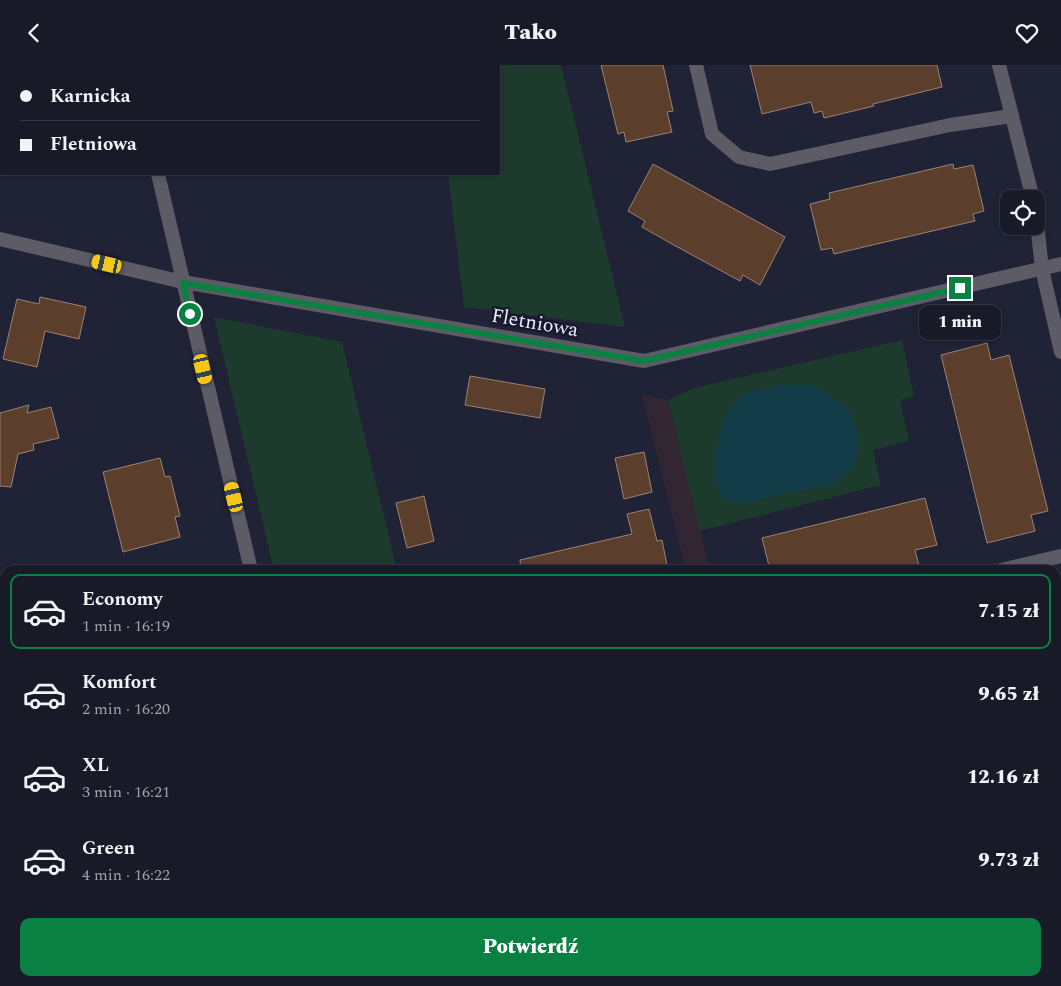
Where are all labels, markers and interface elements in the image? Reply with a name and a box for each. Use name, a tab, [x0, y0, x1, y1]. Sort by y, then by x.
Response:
text: Tako	[504, 16, 557, 49]
icon: back	[20, 19, 48, 47]
icon: heart	[1013, 19, 1041, 47]
text: Karnicka	[50, 82, 131, 111]
text: Fletniowa	[50, 130, 137, 159]
map controls	[1000, 190, 1045, 235]
button: locate	[1000, 190, 1045, 235]
car	[90, 253, 123, 275]
route end	[949, 277, 971, 299]
street label: Fletniowa	[489, 301, 581, 345]
route start	[179, 303, 201, 325]
callout: 1 min	[919, 305, 1001, 341]
text: 1 min	[938, 310, 982, 334]
car	[192, 353, 213, 385]
car	[223, 481, 244, 513]
text: Economy	[82, 585, 163, 614]
icon: car	[22, 589, 67, 634]
text: 7.15 zł	[978, 597, 1039, 626]
text: 1 min · 16:19	[82, 614, 170, 638]
text: Komfort	[82, 668, 157, 697]
icon: car	[22, 672, 67, 717]
text: 9.65 zł	[978, 680, 1039, 709]
text: 2 min · 16:20	[82, 697, 170, 721]
text: XL	[82, 751, 109, 780]
icon: car	[22, 755, 67, 800]
text: 12.16 zł	[967, 763, 1039, 792]
text: 3 min · 16:21	[82, 780, 170, 804]
text: Green	[82, 834, 135, 863]
icon: car	[22, 838, 67, 883]
text: 9.73 zł	[978, 846, 1039, 875]
text: 4 min · 16:22	[82, 863, 170, 887]
button: Potwierdź	[20, 918, 1041, 976]

